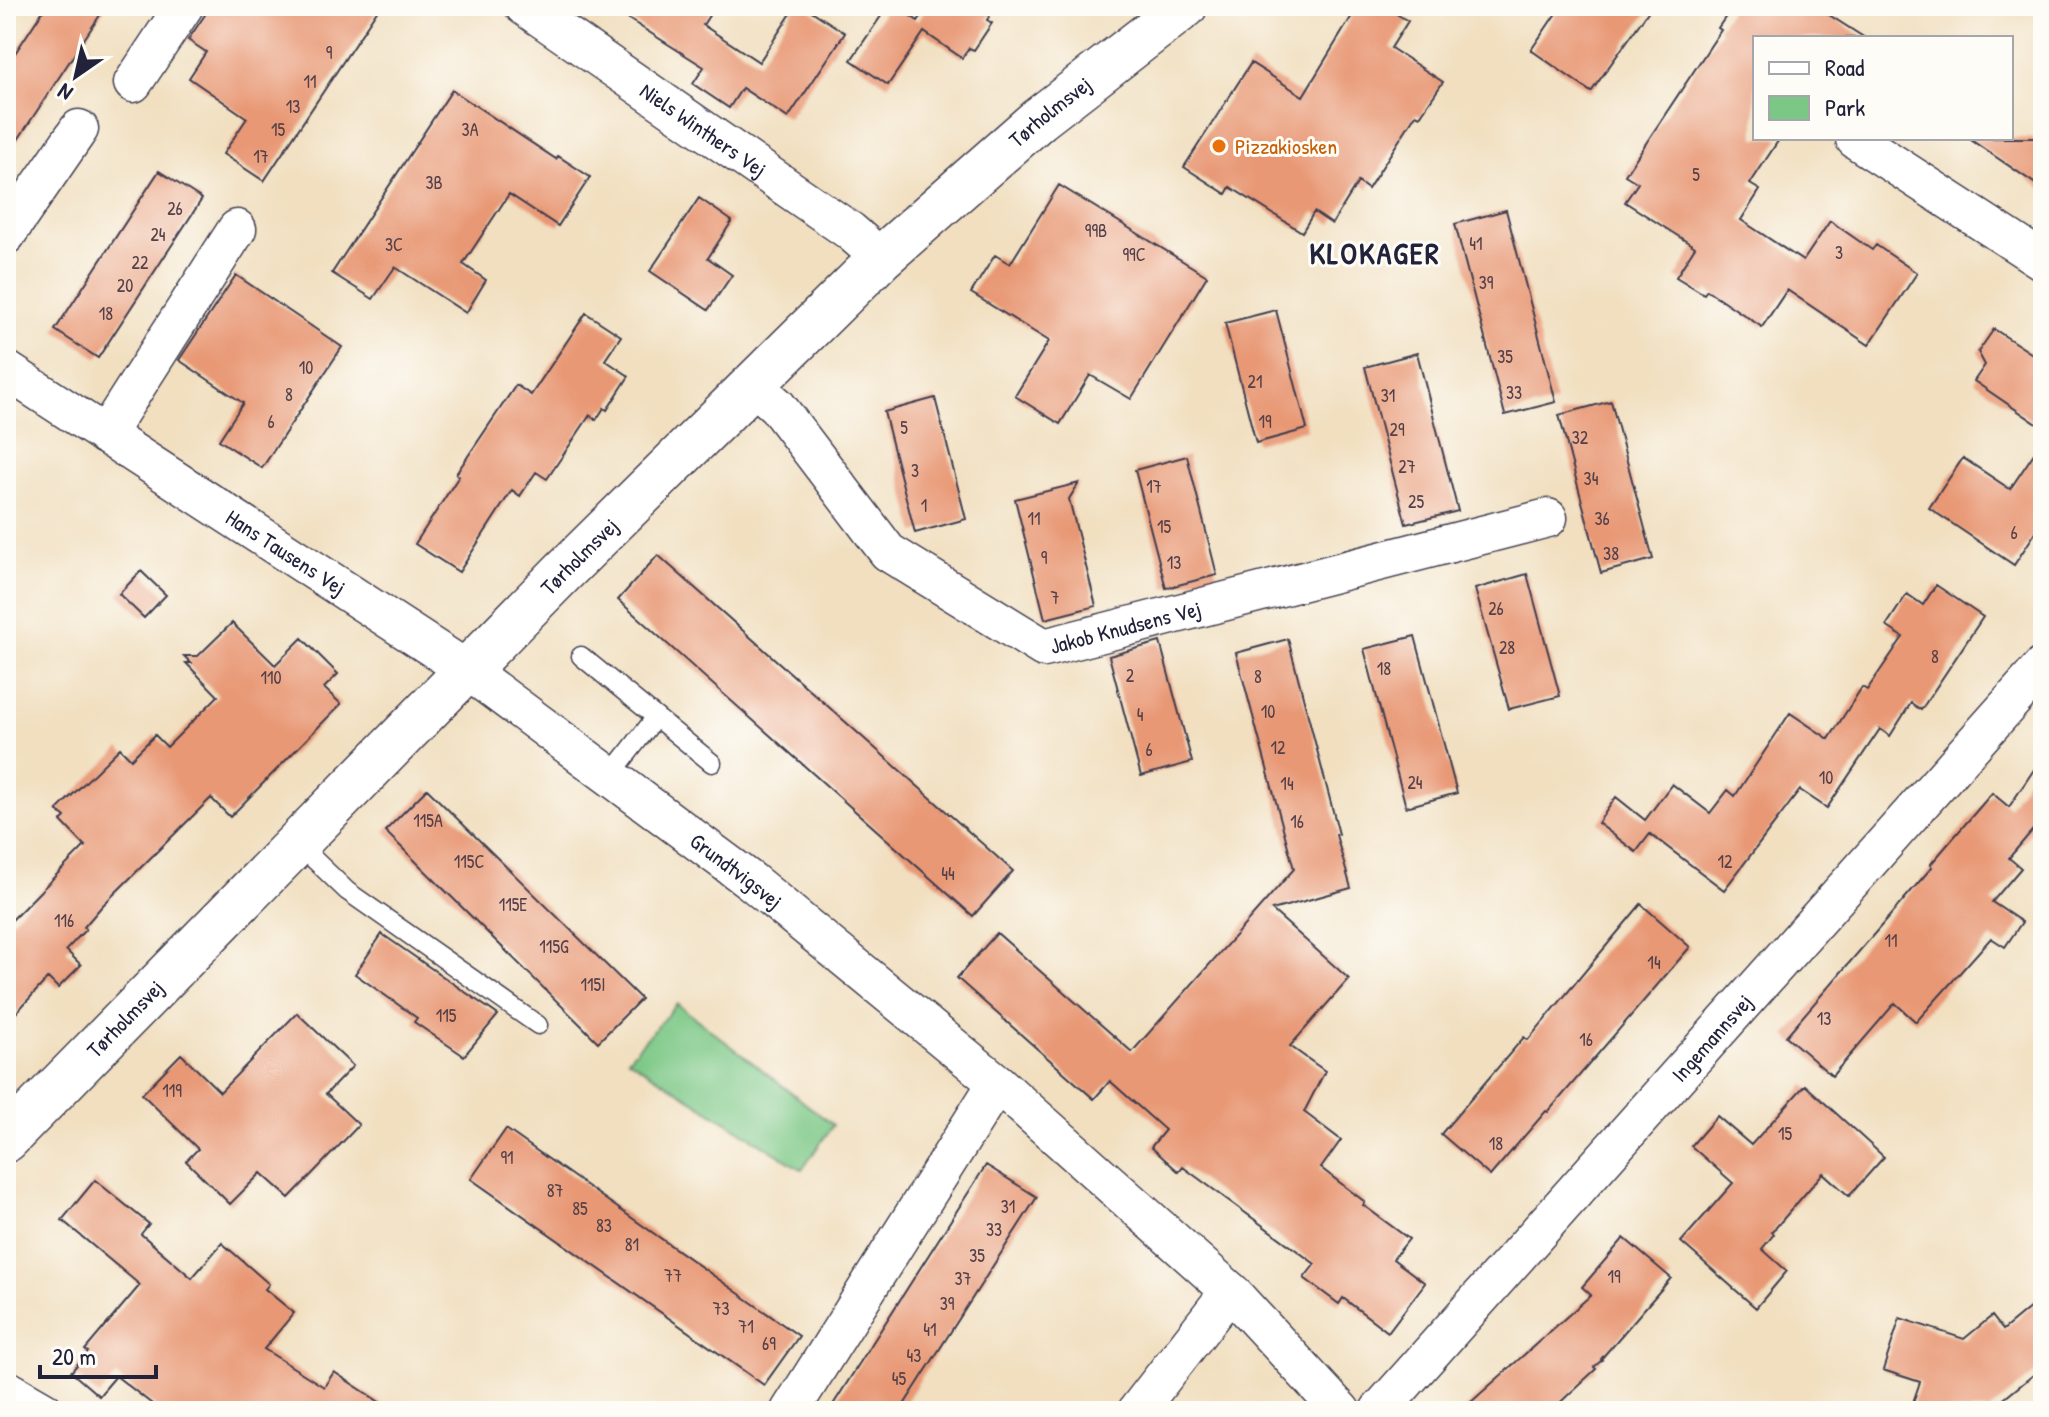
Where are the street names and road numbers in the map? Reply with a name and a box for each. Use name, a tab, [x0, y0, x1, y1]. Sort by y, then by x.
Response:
street label: Tørholmsvej	[1002, 69, 1097, 154]
street label: Niels Winthers Vej	[634, 76, 773, 184]
street label: Hans Tausens Vej	[220, 502, 352, 602]
street label: Tørholmsvej	[534, 511, 624, 602]
street label: Jakob Knudsens Vej	[1047, 593, 1204, 661]
street label: Grundtvigsvej	[684, 826, 789, 916]
street label: Tørholmsvej	[80, 973, 170, 1064]
street label: Ingemannsvej	[1664, 987, 1759, 1088]

